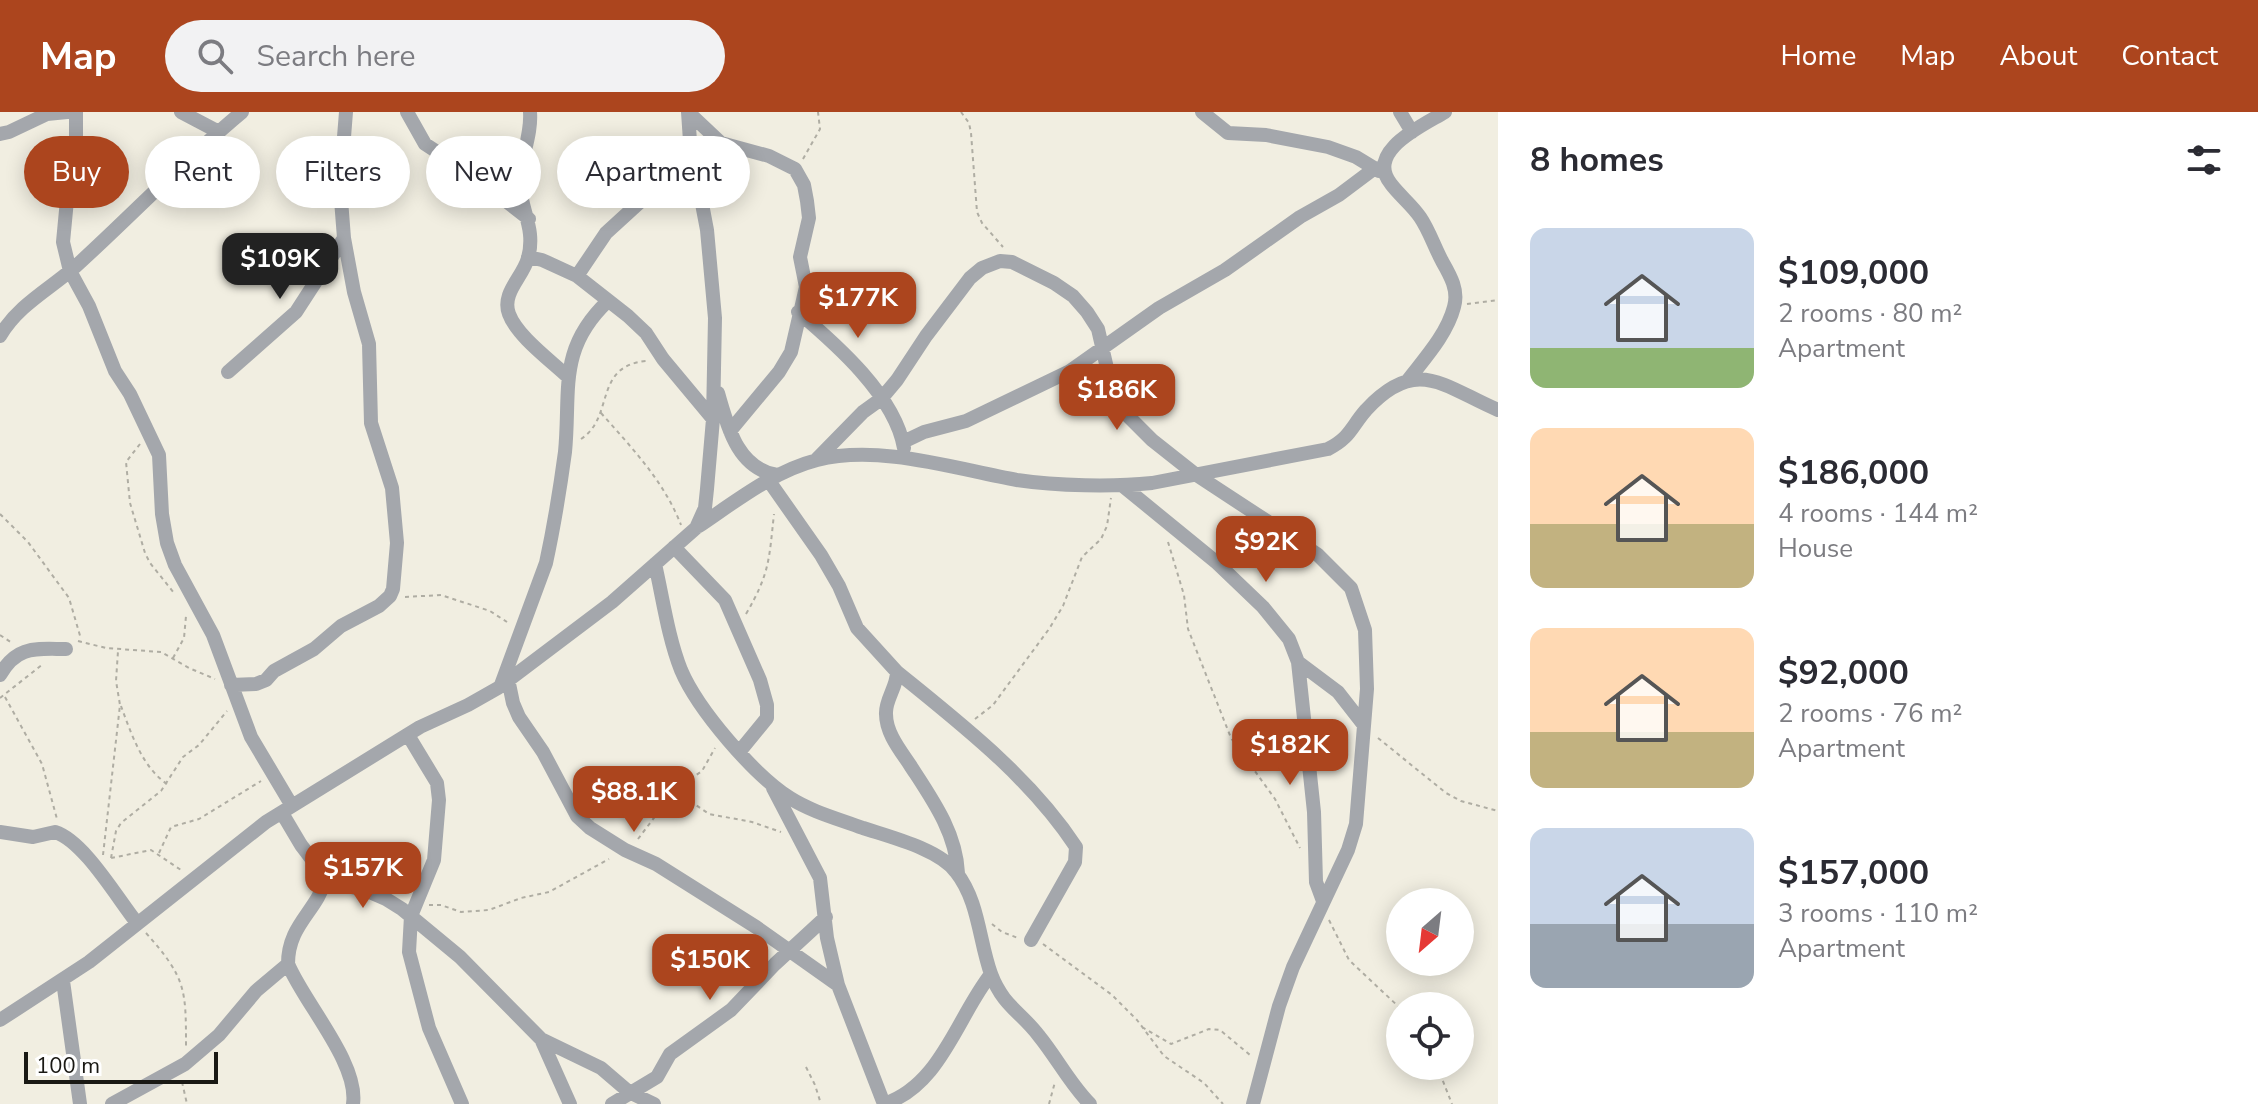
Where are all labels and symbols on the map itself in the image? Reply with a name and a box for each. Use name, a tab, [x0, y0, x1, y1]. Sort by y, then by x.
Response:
pin: $109K	[224, 233, 336, 301]
pin: $177K	[802, 272, 914, 340]
pin: $186K	[1061, 364, 1173, 432]
pin: $92K	[1219, 516, 1313, 584]
pin: $182K	[1234, 719, 1346, 787]
pin: $88.1K	[569, 766, 699, 834]
pin: $157K	[307, 842, 419, 910]
north arrow	[1386, 888, 1474, 976]
pin: $150K	[654, 934, 766, 1002]
scale bar	[24, 1048, 218, 1084]

